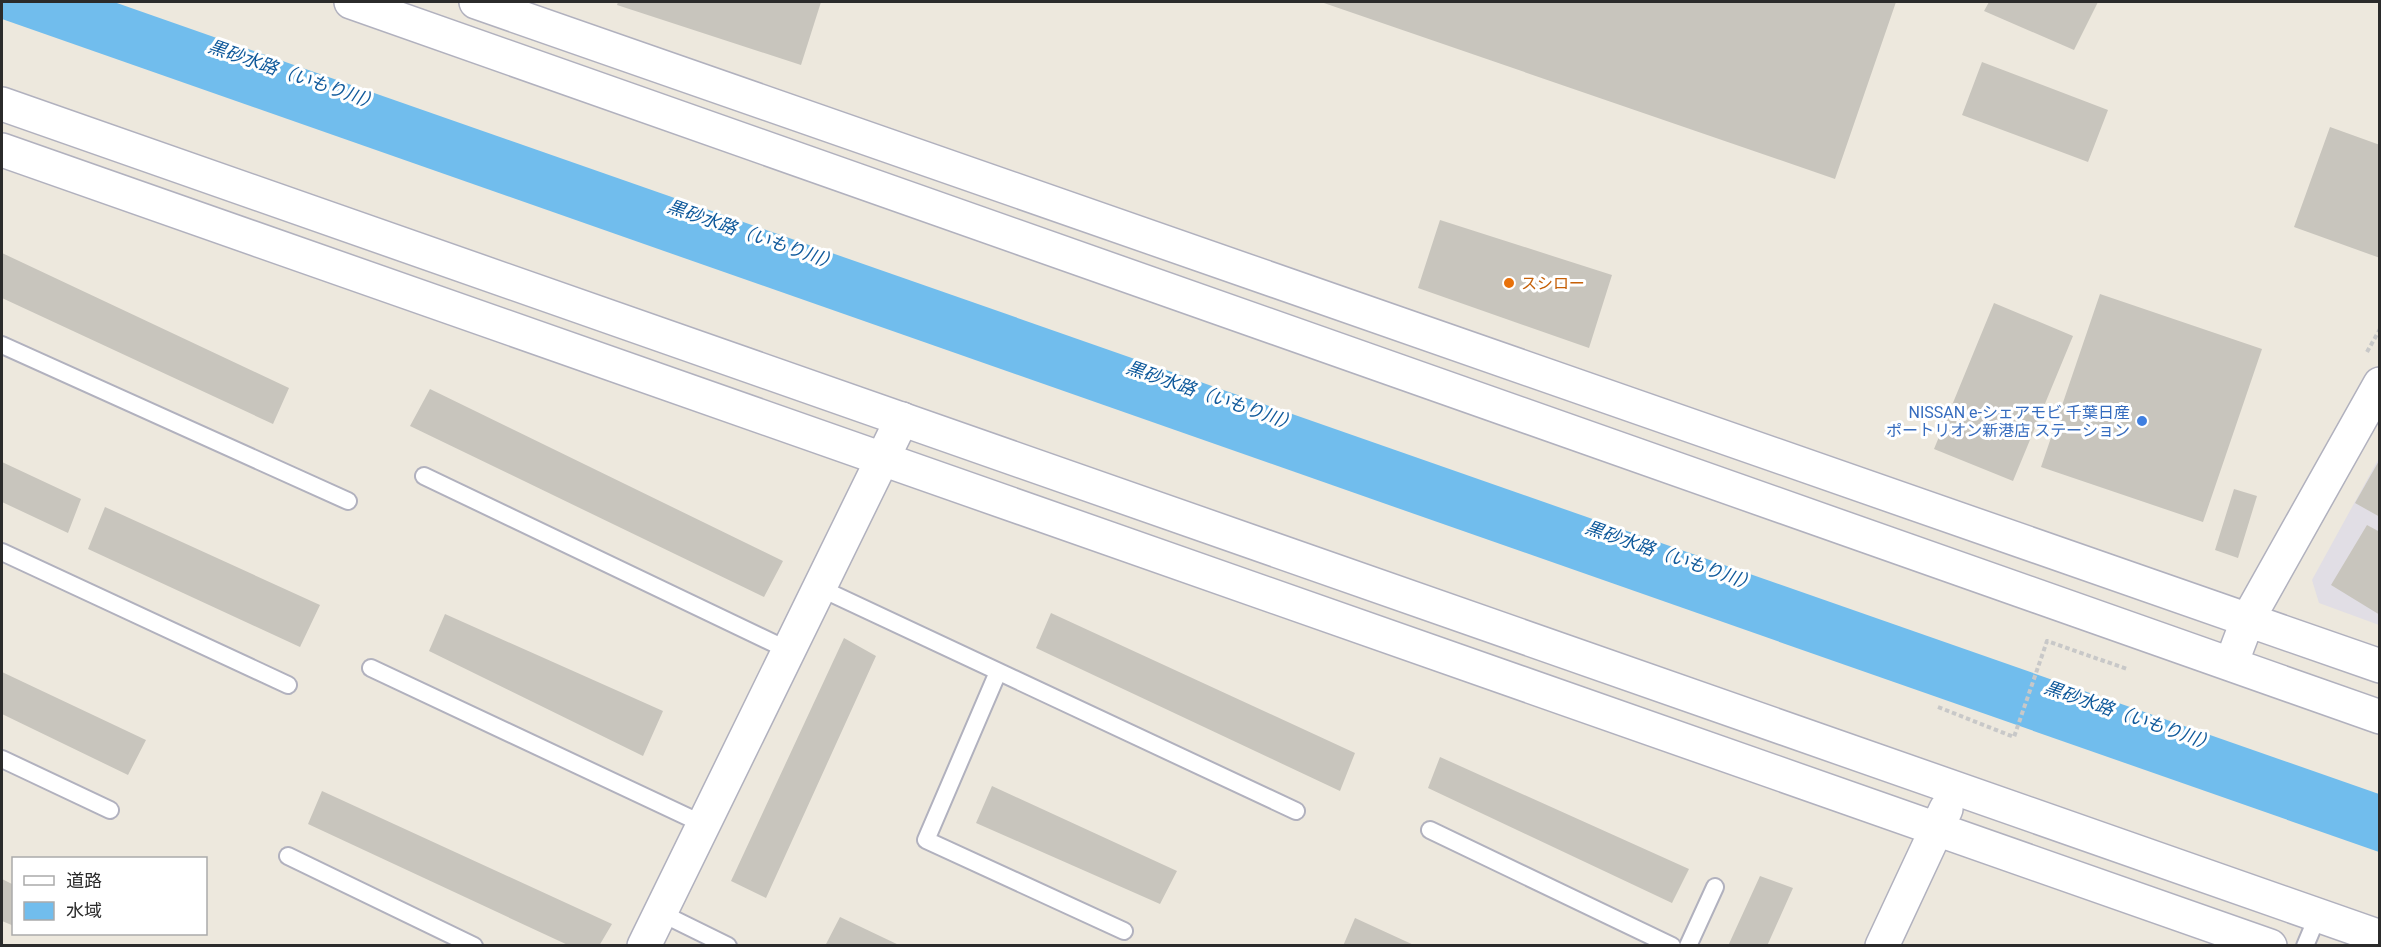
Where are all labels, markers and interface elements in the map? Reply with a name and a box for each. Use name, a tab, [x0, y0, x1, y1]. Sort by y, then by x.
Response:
water label: 黒砂水路（いもり川）	[206, 35, 383, 114]
water label: 黒砂水路（いもり川）	[665, 195, 842, 274]
place label: スシロー	[1521, 274, 1585, 293]
marker: スシロー	[1502, 276, 1516, 290]
water label: 黒砂水路（いもり川）	[1124, 356, 1301, 435]
place label: NISSAN e-シェアモビ 千葉日産 ポートリオン新港店 ステーション	[1886, 403, 2130, 440]
marker: NISSAN e-シェアモビ 千葉日産 ポートリオン新港店 ステーション	[2135, 414, 2149, 428]
water label: 黒砂水路（いもり川）	[1583, 516, 1760, 595]
water label: 黒砂水路（いもり川）	[2042, 676, 2219, 755]
legend	[12, 857, 207, 935]
text: 道路	[66, 870, 102, 891]
text: 水域	[66, 900, 102, 921]

